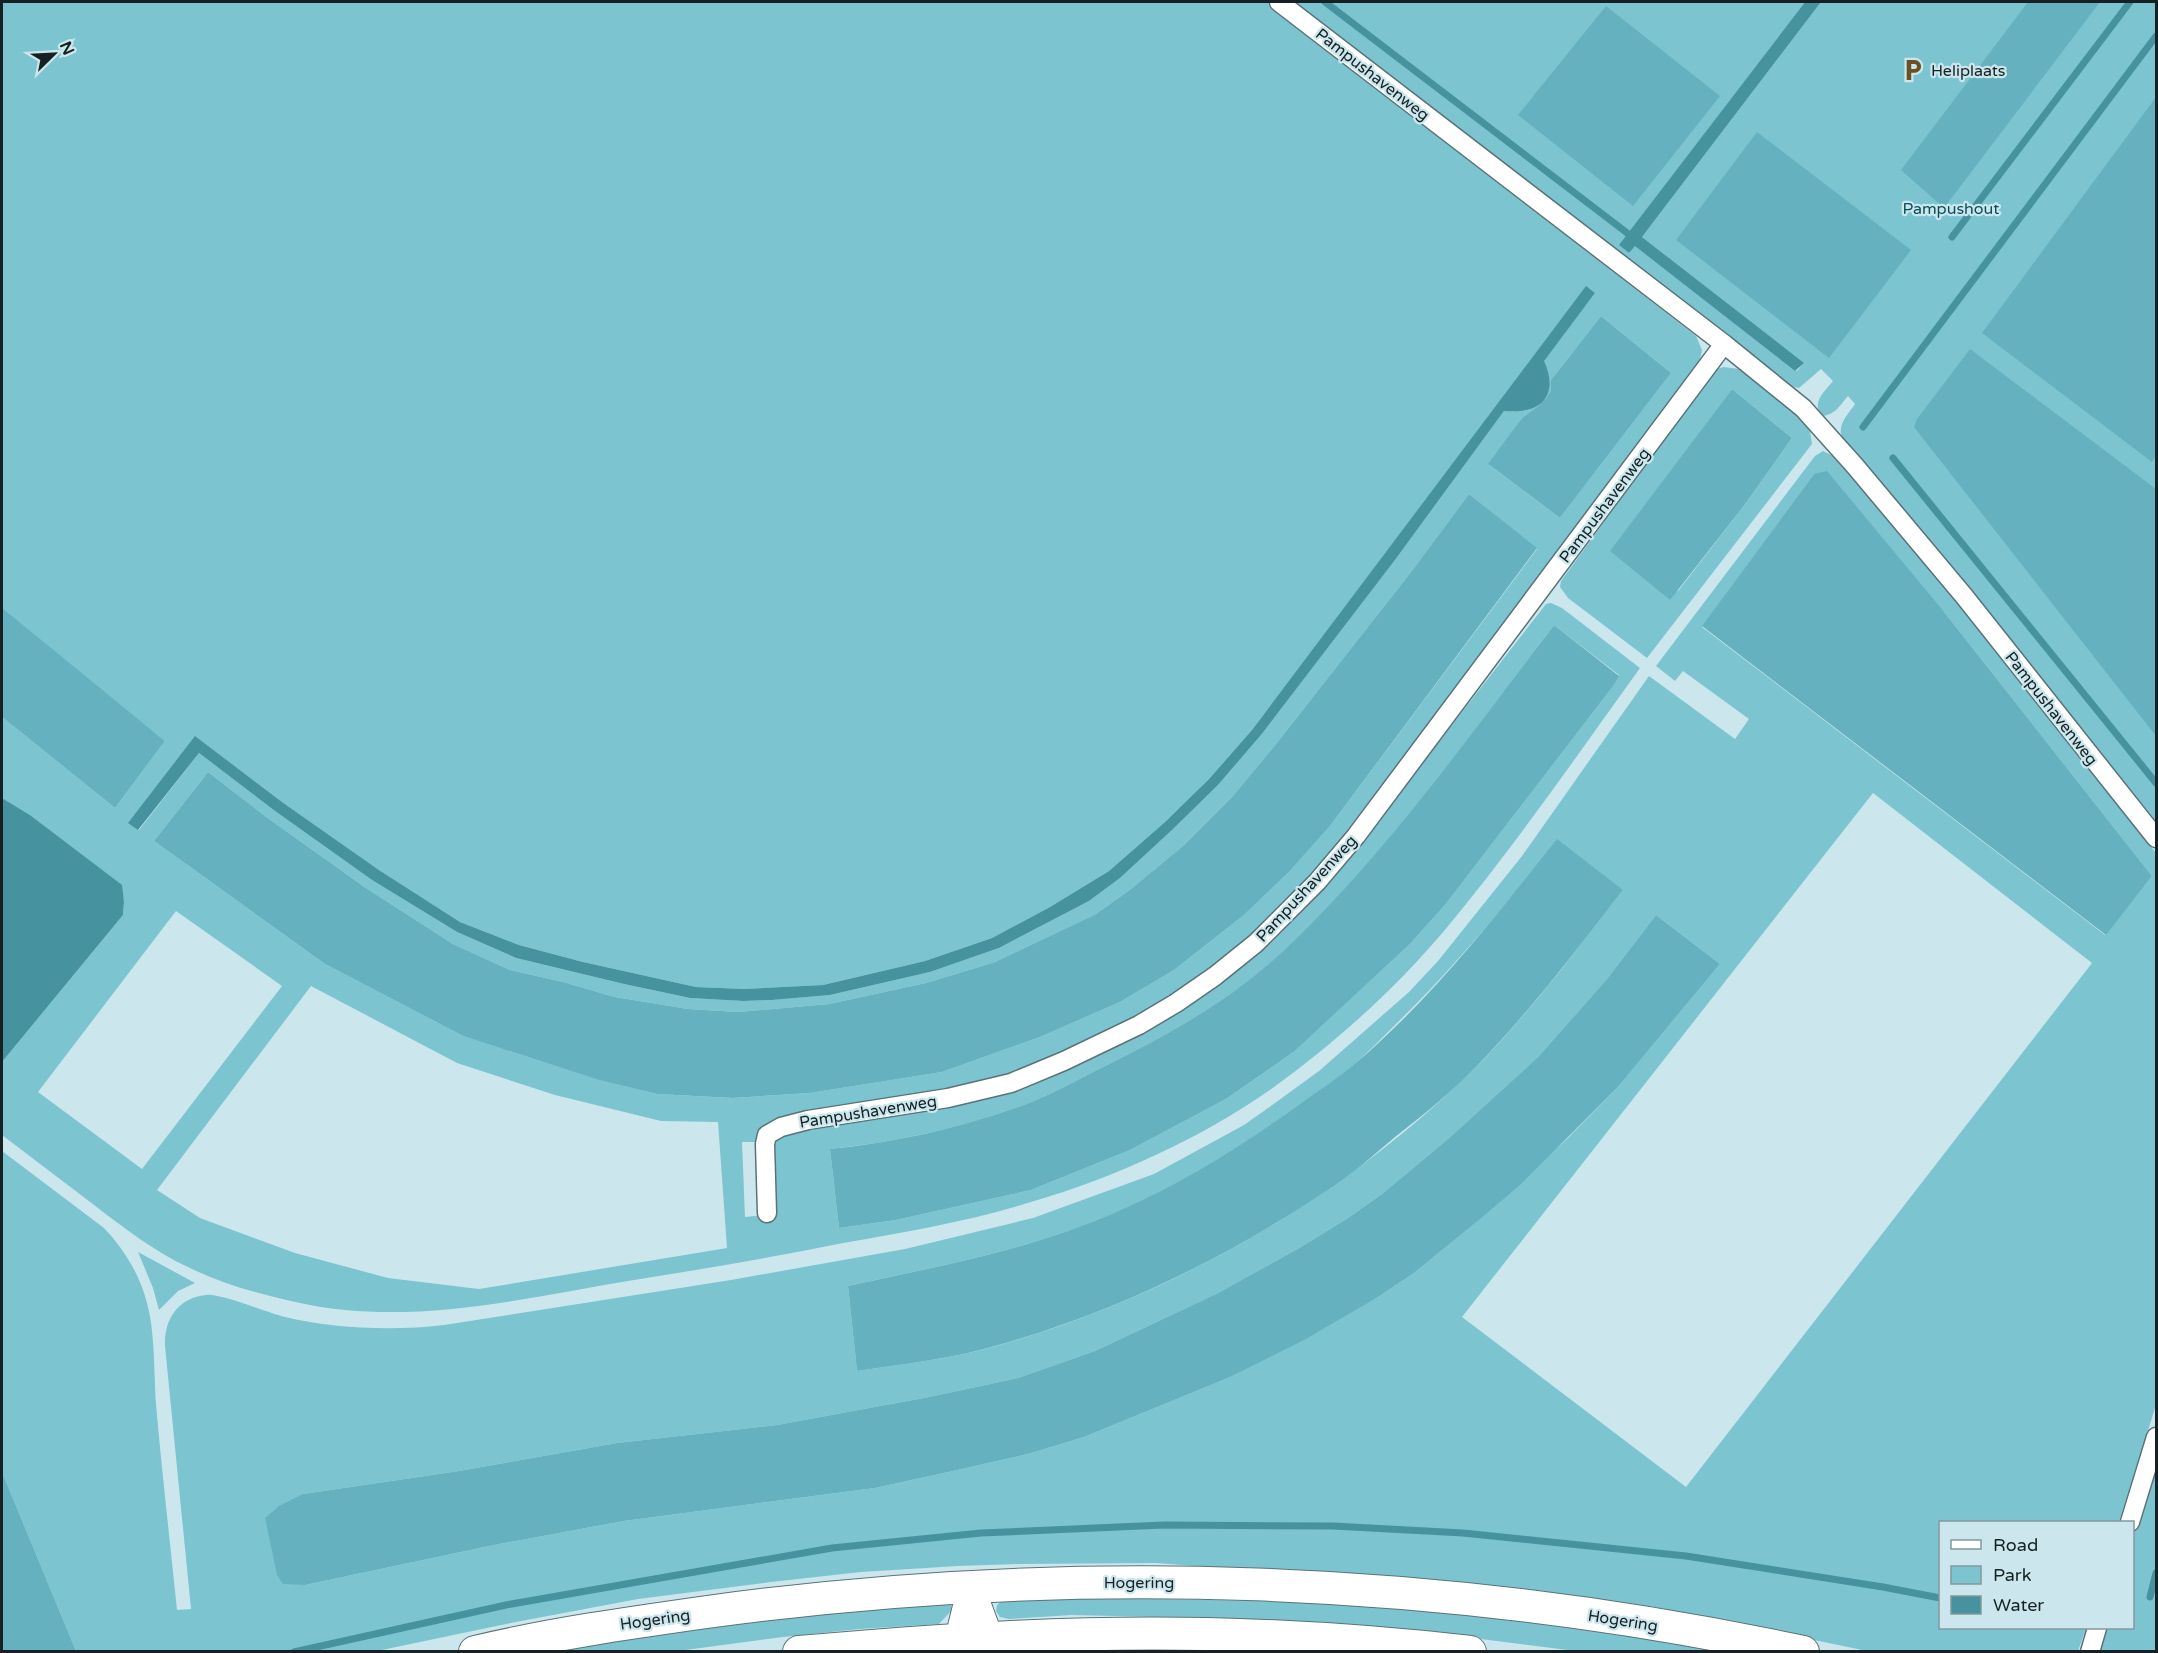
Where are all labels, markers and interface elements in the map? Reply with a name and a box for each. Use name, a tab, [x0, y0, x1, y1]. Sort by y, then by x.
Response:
north arrow	[24, 24, 84, 84]
street label: Pampushavenweg	[1312, 24, 1433, 125]
text: N	[55, 38, 79, 58]
parking icon: Heliplaats	[1900, 57, 1926, 83]
place label: Heliplaats	[1931, 61, 2006, 81]
park label: Pampushout	[1903, 199, 1999, 219]
street label: Pampushavenweg	[1555, 444, 1655, 567]
street label: Pampushavenweg	[2001, 648, 2102, 769]
street label: Pampushavenweg	[1252, 831, 1361, 946]
street label: Pampushavenweg	[798, 1091, 938, 1133]
legend	[1939, 1521, 2134, 1629]
text: Road	[1993, 1534, 2038, 1556]
text: Park	[1993, 1564, 2032, 1586]
street label: Hogering	[1104, 1573, 1174, 1593]
text: Water	[1993, 1594, 2044, 1616]
street label: Hogering	[619, 1605, 692, 1635]
street label: Hogering	[1586, 1606, 1659, 1636]

